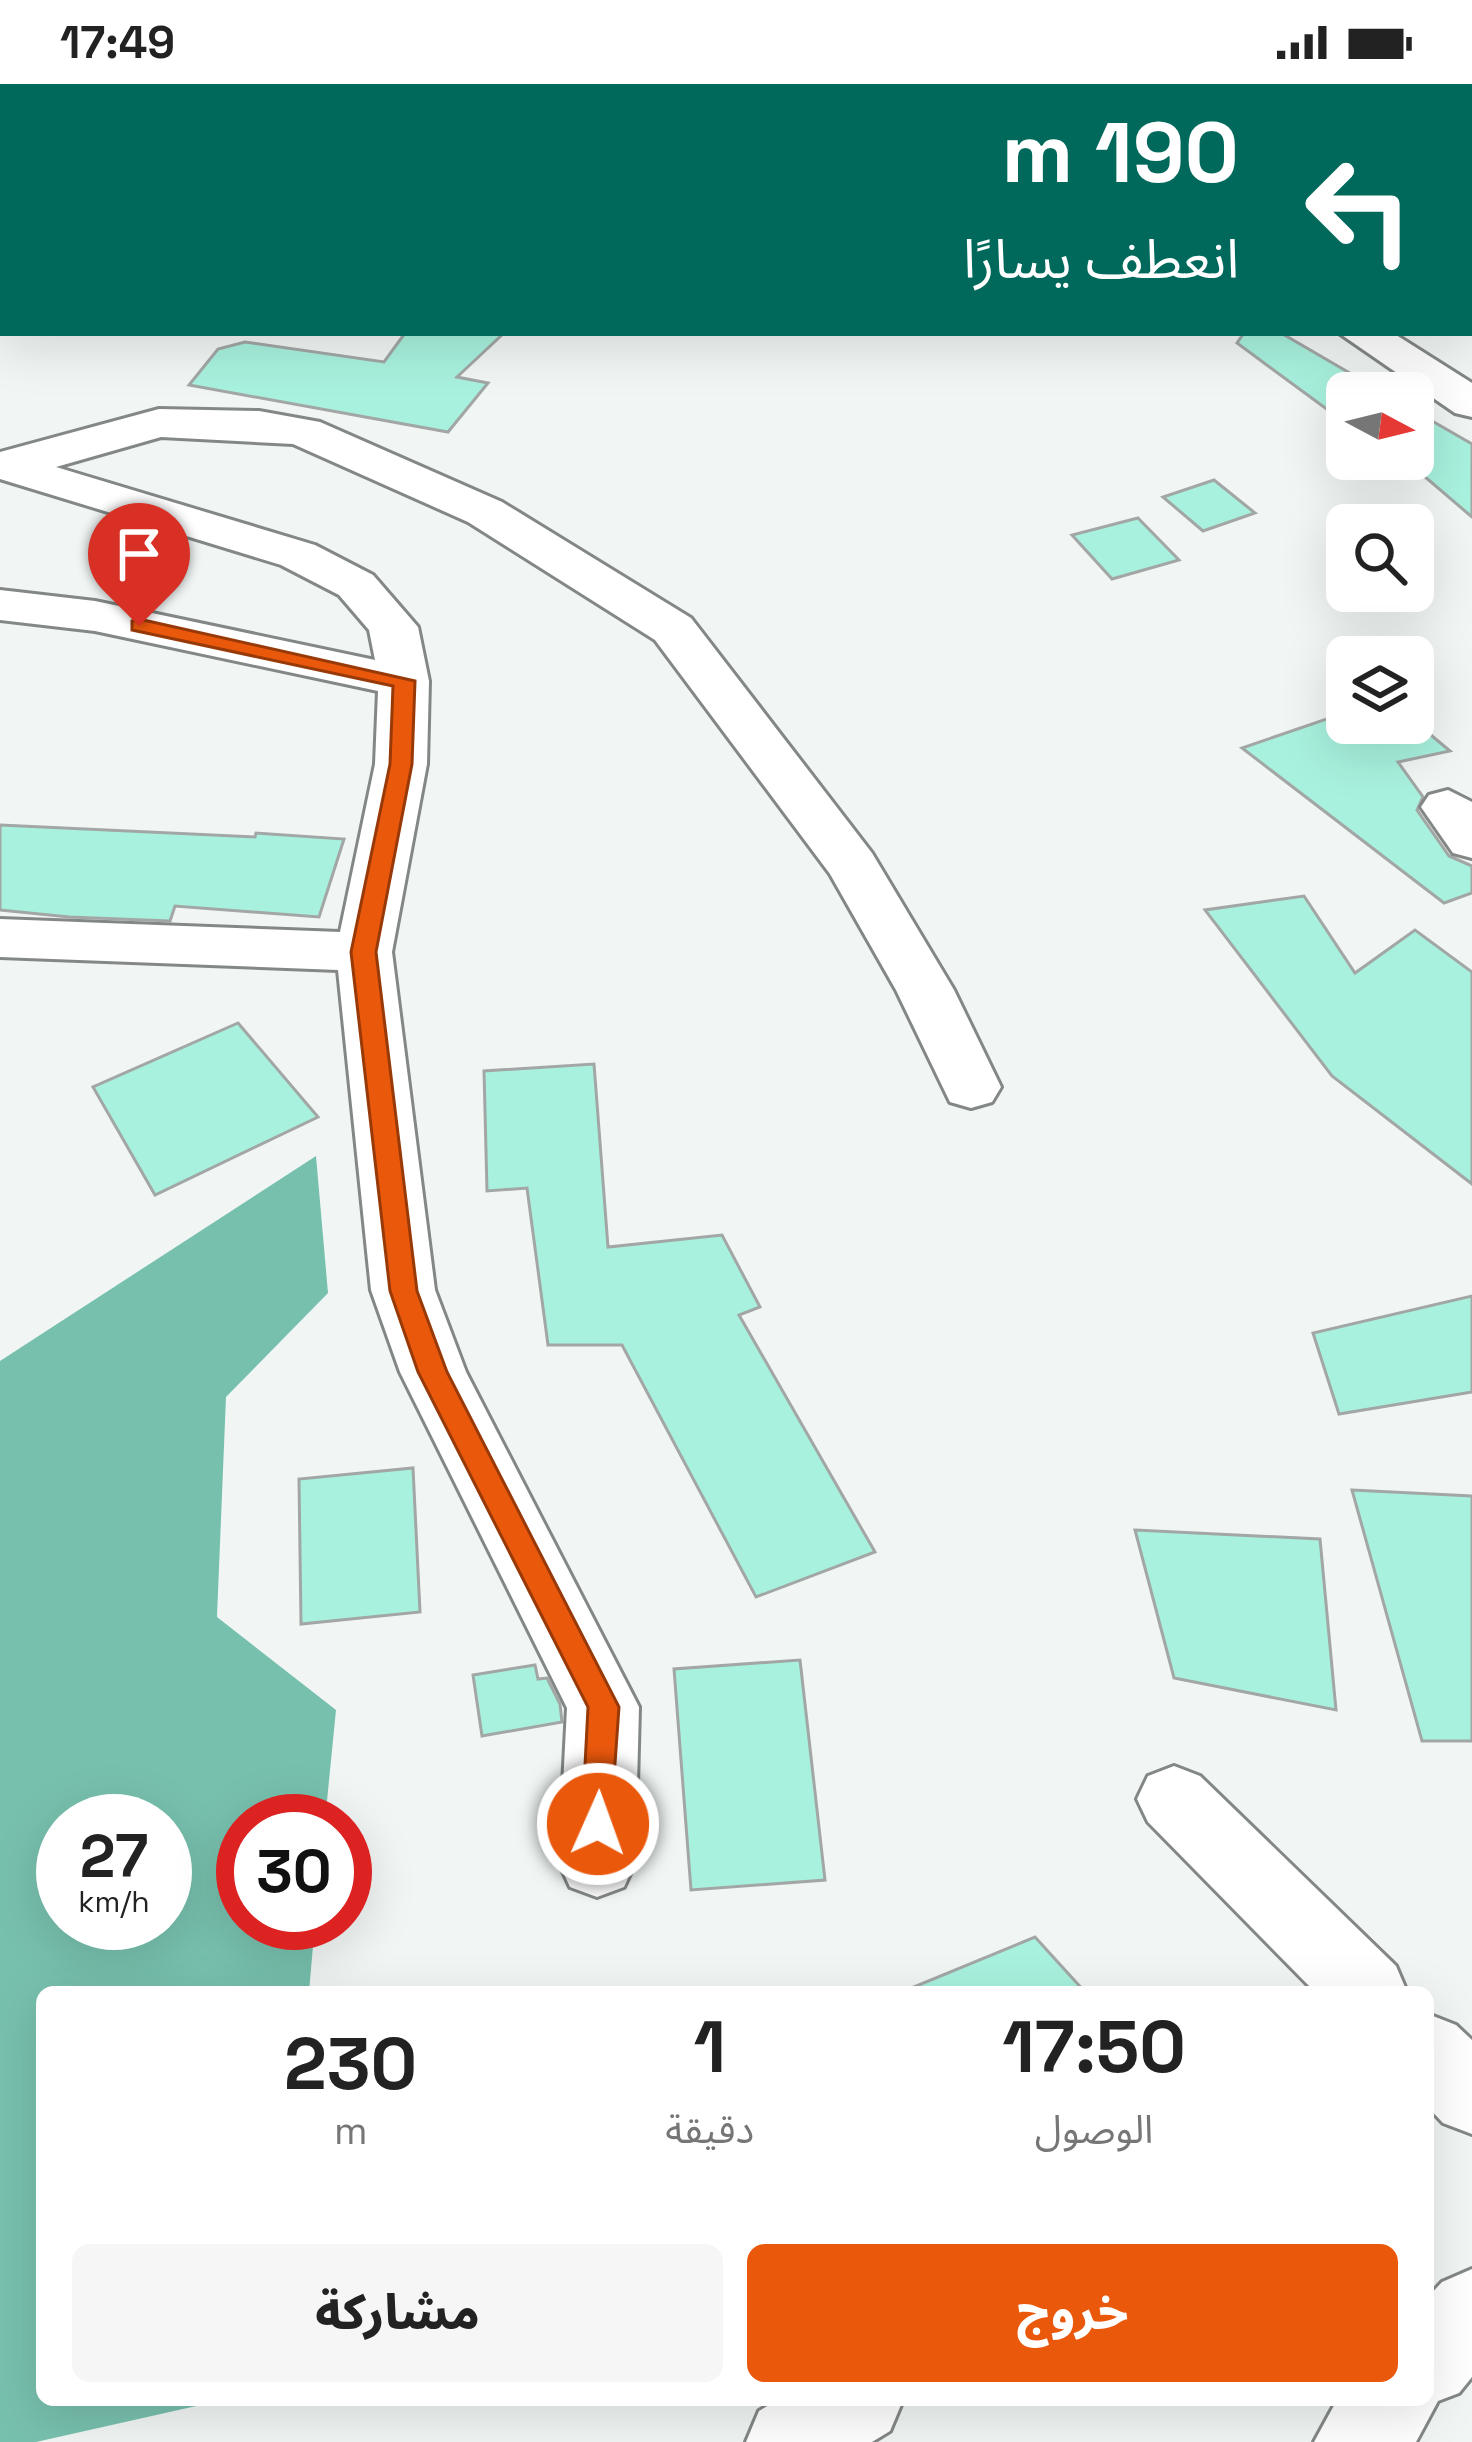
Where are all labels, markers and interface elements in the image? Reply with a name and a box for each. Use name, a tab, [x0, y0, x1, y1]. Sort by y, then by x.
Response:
text: 17:49	[60, 14, 175, 71]
text: 190 m	[1002, 99, 1239, 207]
icon: left	[1281, 132, 1437, 288]
text: انعطف يسارًا	[963, 225, 1239, 294]
north arrow	[1326, 372, 1434, 480]
map controls	[1326, 372, 1434, 744]
pin	[88, 503, 190, 626]
button: search	[1326, 504, 1434, 612]
icon: arrive	[106, 521, 172, 587]
button: layers	[1326, 636, 1434, 744]
position arrow	[535, 1761, 661, 1887]
speed limit sign: 30	[216, 1794, 372, 1950]
text: 27	[80, 1818, 148, 1895]
text: km/h	[78, 1882, 150, 1921]
text: 1	[693, 2001, 726, 2093]
text: 17:50	[1002, 2001, 1186, 2093]
text: 230	[284, 2018, 417, 2110]
text: دقيقة	[665, 2105, 754, 2154]
text: الوصول	[1035, 2105, 1153, 2154]
text: m	[334, 2106, 367, 2155]
button: مشاركة	[72, 2244, 723, 2382]
button: خروج	[747, 2244, 1398, 2382]

